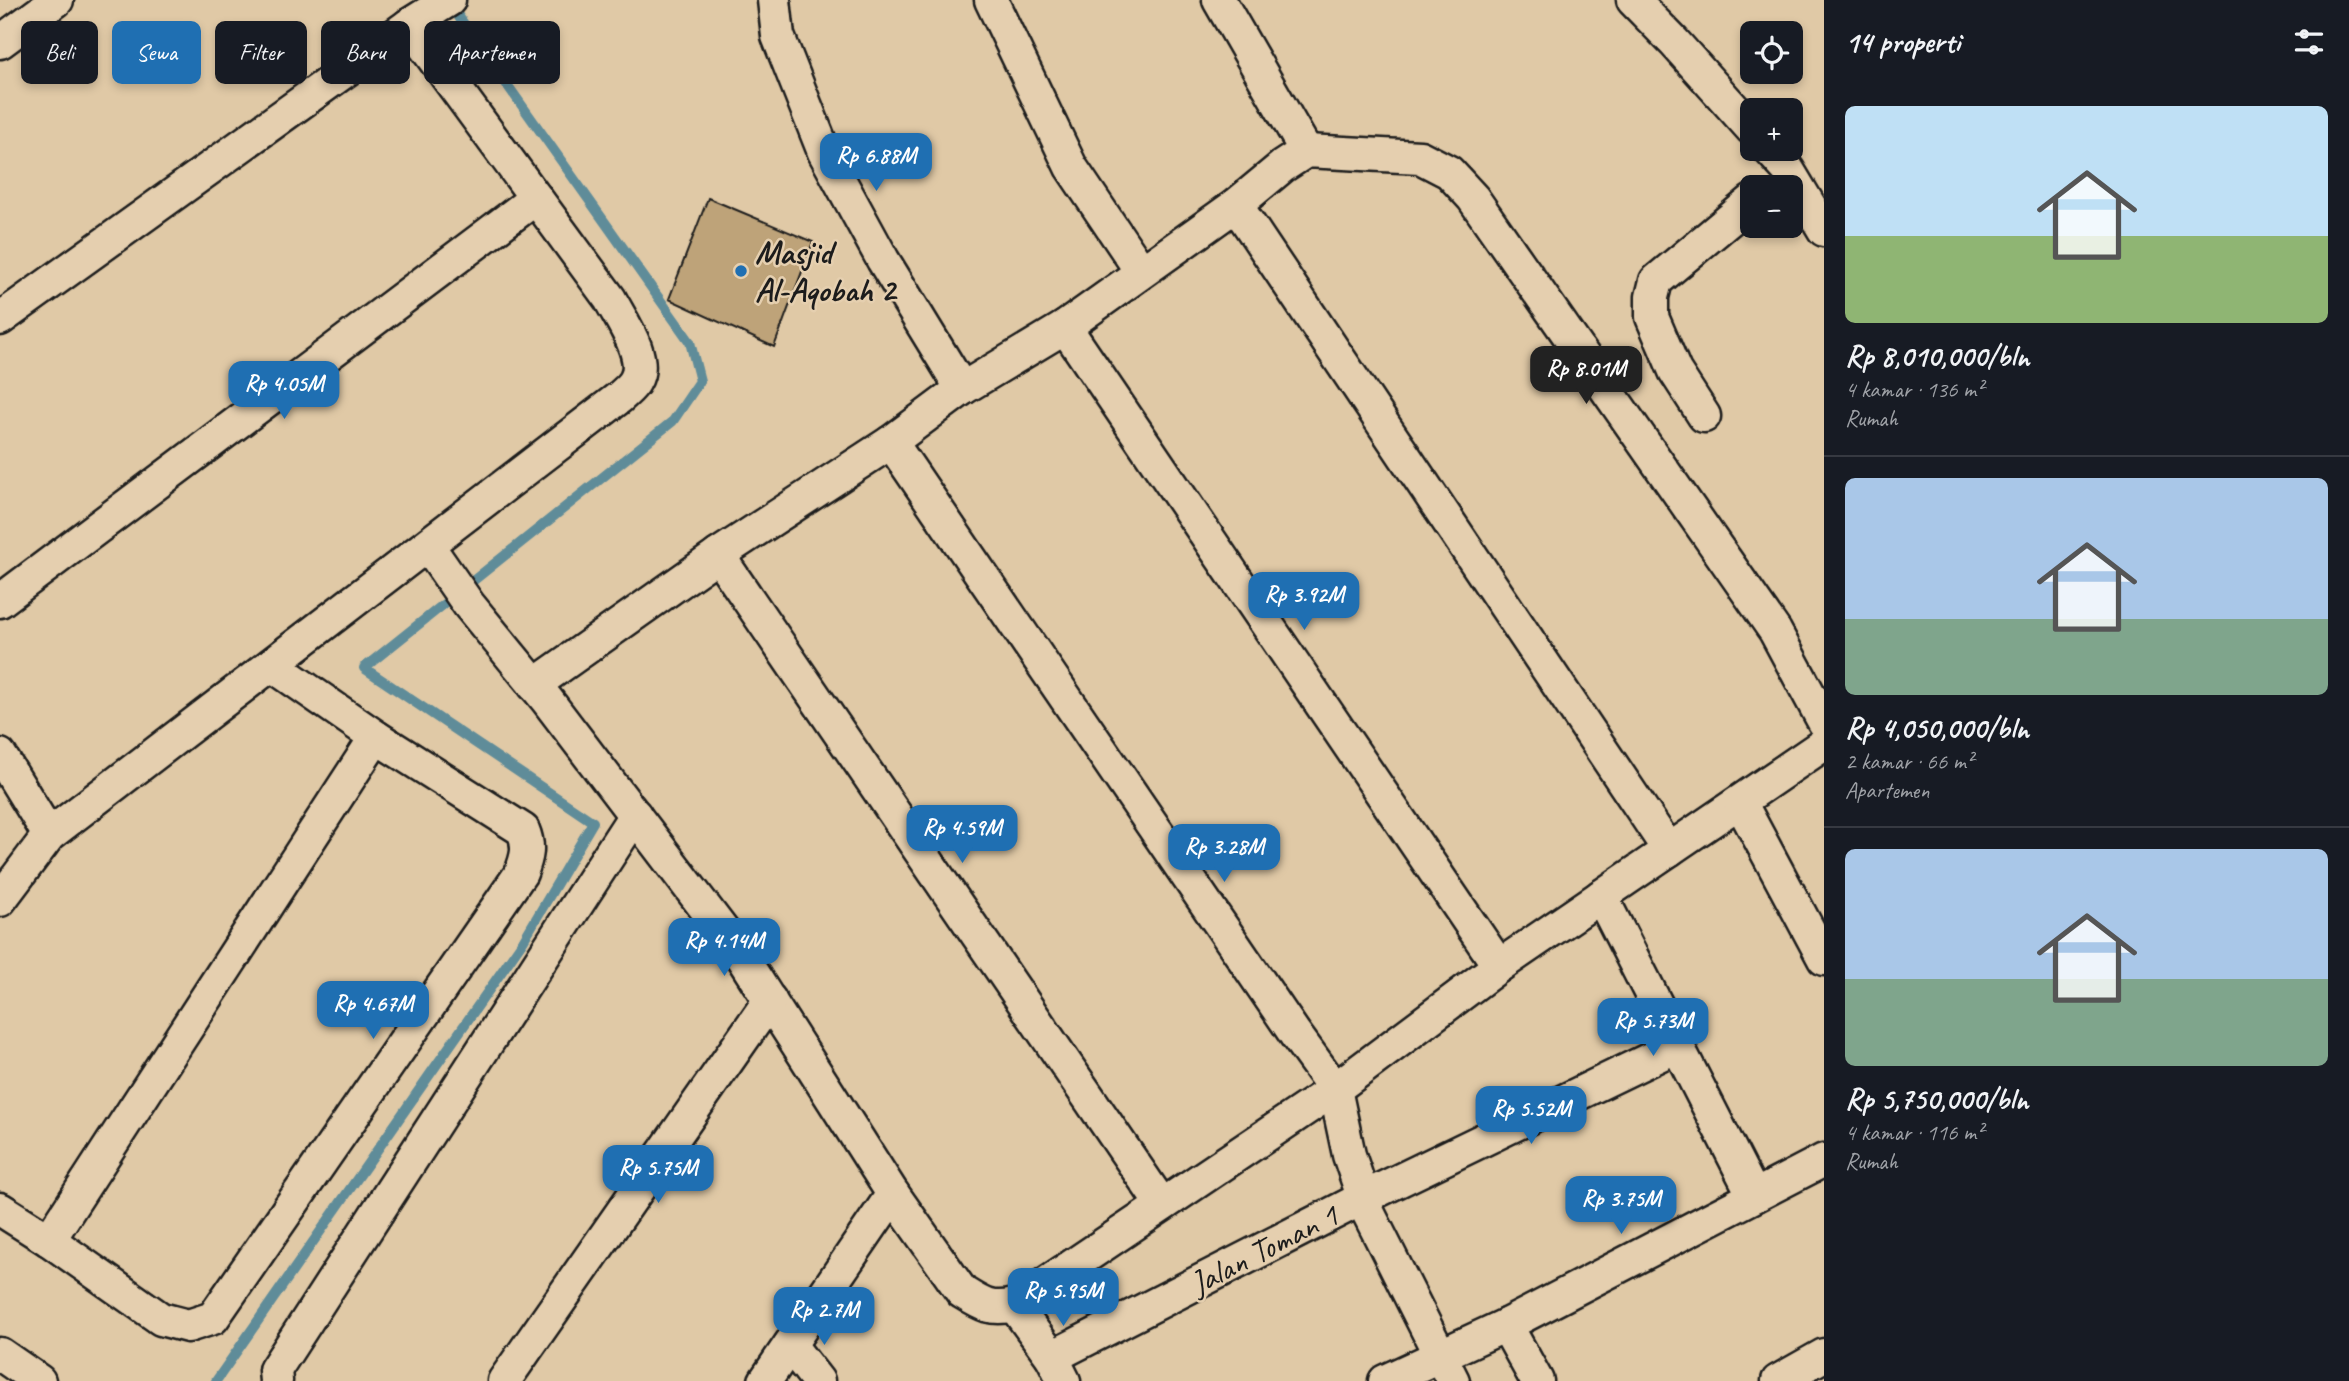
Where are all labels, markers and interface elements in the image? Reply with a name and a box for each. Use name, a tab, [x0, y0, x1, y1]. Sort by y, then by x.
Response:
chip: Beli	[21, 21, 98, 84]
chip: Sewa	[112, 21, 201, 84]
chip: Filter	[215, 21, 307, 84]
chip: Baru	[321, 21, 410, 84]
chip: Apartemen	[424, 21, 560, 84]
map controls	[1740, 21, 1803, 238]
button: locate	[1740, 21, 1803, 84]
text: 14 properti	[1845, 23, 1960, 61]
icon: filters	[2290, 23, 2328, 61]
button: +	[1740, 98, 1803, 161]
pin: Rp 6.88M	[804, 134, 948, 193]
text: Rp 6.88M	[836, 141, 916, 170]
icon: home	[2024, 152, 2150, 278]
button: −	[1740, 175, 1803, 238]
place label: Masjid Al-Aqobah 2	[755, 231, 899, 311]
marker: Masjid Al-Aqobah 2	[733, 263, 749, 279]
text: Rp 8,010,000/bln	[1845, 337, 2029, 375]
pin: Rp 8.01M	[1514, 346, 1658, 406]
text: Rp 8.01M	[1546, 354, 1626, 383]
pin: Rp 4.05M	[212, 362, 356, 421]
text: Rp 4.05M	[244, 369, 324, 398]
text: 4 kamar · 136 m²	[1845, 375, 1983, 404]
text: Rumah	[1845, 404, 1898, 433]
icon: home	[2024, 524, 2150, 650]
pin: Rp 3.92M	[1232, 572, 1376, 632]
text: Rp 3.92M	[1264, 580, 1344, 609]
text: Rp 4,050,000/bln	[1845, 709, 2029, 747]
text: 2 kamar · 66 m²	[1845, 747, 1973, 776]
text: Apartemen	[1845, 776, 1929, 805]
pin: Rp 4.59M	[890, 806, 1034, 865]
text: Rp 4.59M	[923, 813, 1001, 842]
pin: Rp 3.28M	[1152, 824, 1296, 884]
text: Rp 3.28M	[1184, 832, 1264, 861]
icon: home	[2024, 895, 2150, 1021]
pin: Rp 4.14M	[652, 918, 796, 978]
text: Rp 4.14M	[684, 926, 764, 955]
pin: Rp 4.67M	[301, 982, 445, 1041]
text: Rp 4.67M	[333, 989, 413, 1018]
pin: Rp 5.73M	[1581, 998, 1725, 1058]
text: Rp 5.73M	[1613, 1006, 1693, 1035]
text: Rp 5,750,000/bln	[1845, 1080, 2028, 1118]
pin: Rp 5.52M	[1459, 1086, 1603, 1146]
text: Rp 5.52M	[1492, 1094, 1570, 1123]
text: 4 kamar · 116 m²	[1845, 1118, 1983, 1147]
pin: Rp 5.75M	[586, 1146, 730, 1205]
text: Rumah	[1845, 1147, 1898, 1176]
text: Rp 5.75M	[619, 1153, 697, 1182]
pin: Rp 3.75M	[1549, 1176, 1693, 1236]
text: Rp 3.75M	[1581, 1184, 1661, 1213]
street label: Jalan Toman 1	[1181, 1193, 1347, 1305]
pin: Rp 5.95M	[991, 1268, 1135, 1328]
text: Rp 5.95M	[1024, 1276, 1102, 1305]
pin: Rp 2.7M	[759, 1288, 889, 1347]
text: Rp 2.7M	[789, 1295, 859, 1324]

